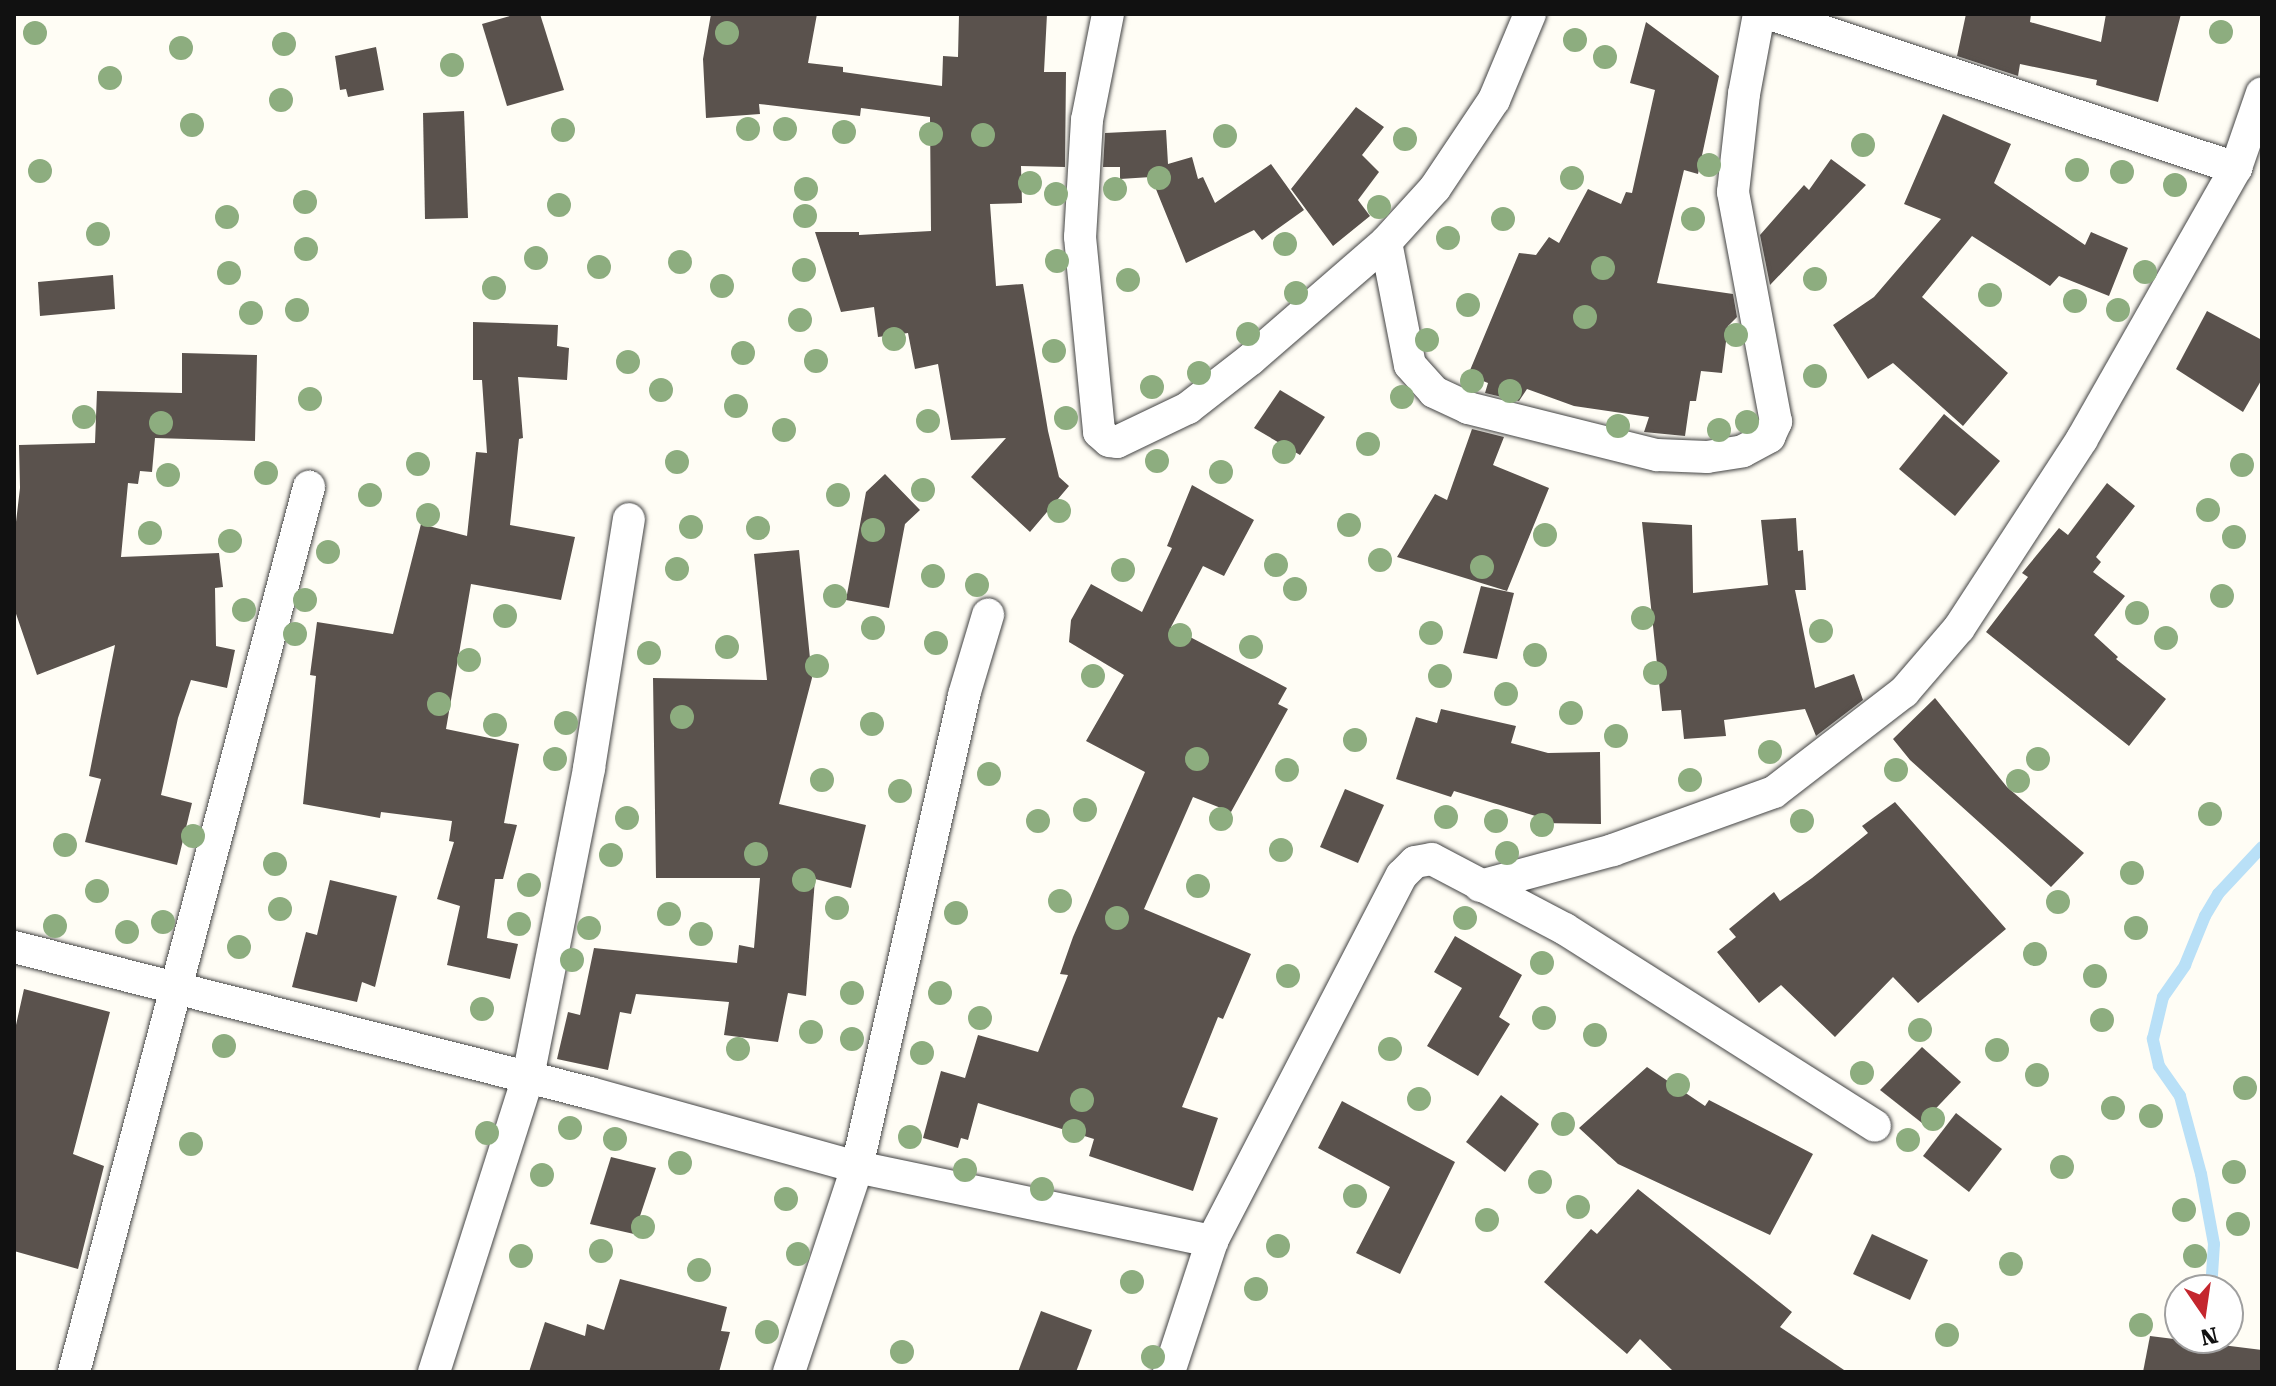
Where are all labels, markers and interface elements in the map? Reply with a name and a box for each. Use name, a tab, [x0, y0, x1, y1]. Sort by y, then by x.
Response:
north arrow	[2164, 1274, 2244, 1354]
text: N	[2198, 1322, 2220, 1350]

